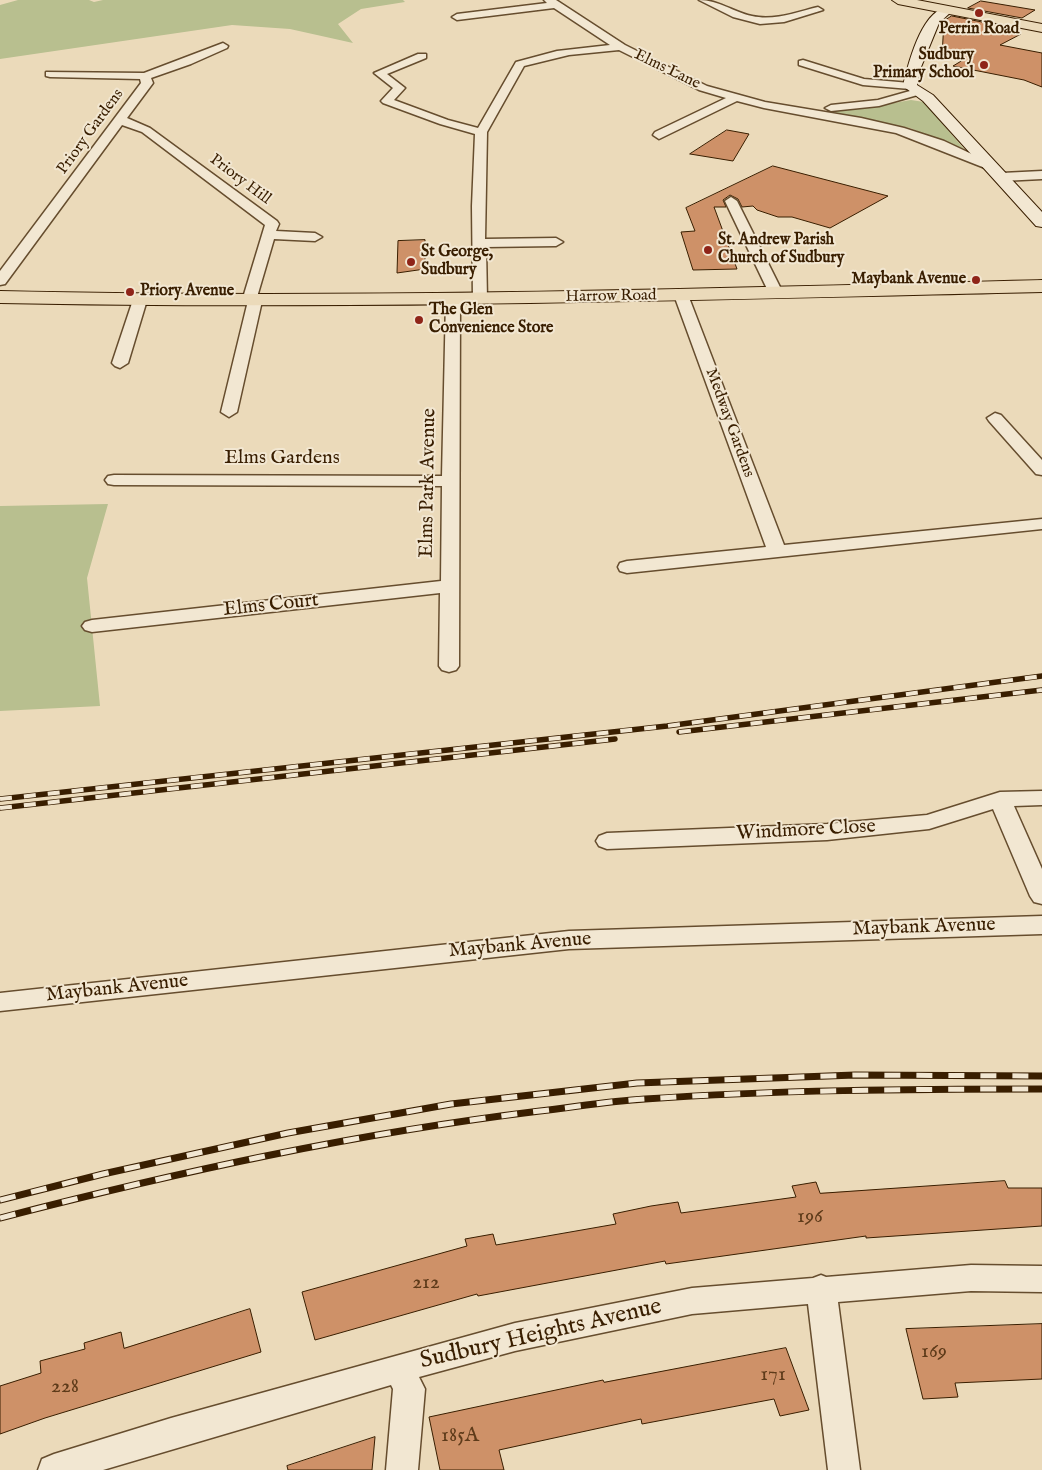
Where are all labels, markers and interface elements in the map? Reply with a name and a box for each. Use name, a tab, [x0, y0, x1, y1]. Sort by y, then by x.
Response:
marker: Perrin Road	[973, 7, 985, 19]
place label: Perrin Road	[939, 20, 1019, 40]
street label: Elms Lane	[631, 46, 703, 94]
place label: Sudbury Primary School	[873, 46, 974, 84]
marker: Sudbury Primary School	[978, 59, 990, 71]
street label: Priory Gardens	[54, 86, 128, 178]
street label: Priory Hill	[205, 151, 275, 209]
place label: St. Andrew Parish Church of Sudbury	[718, 231, 844, 269]
place label: St George, Sudbury	[421, 243, 493, 281]
marker: St. Andrew Parish Church of Sudbury	[702, 244, 714, 256]
marker: St George, Sudbury	[405, 256, 417, 268]
place label: Maybank Avenue	[851, 270, 966, 290]
marker: Maybank Avenue	[970, 274, 982, 286]
place label: Priory Avenue	[140, 282, 234, 302]
marker: Priory Avenue	[124, 286, 136, 298]
street label: Harrow Road	[565, 287, 657, 307]
place label: The Glen Convenience Store	[429, 301, 553, 339]
marker: The Glen Convenience Store	[413, 314, 425, 326]
street label: Medway Gardens	[700, 366, 758, 480]
street label: Elms Park Avenue	[416, 408, 442, 558]
street label: Elms Gardens	[224, 447, 340, 471]
street label: Elms Court	[222, 589, 320, 623]
street label: Windmore Close	[736, 815, 876, 847]
street label: Maybank Avenue	[852, 914, 996, 942]
street label: Maybank Avenue	[448, 928, 592, 964]
street label: Maybank Avenue	[45, 970, 189, 1008]
house number: 196	[797, 1205, 823, 1231]
house number: 212	[412, 1271, 440, 1297]
street label: Sudbury Heights Avenue	[417, 1293, 665, 1377]
house number: 169	[921, 1340, 947, 1366]
house number: 171	[760, 1363, 786, 1389]
house number: 228	[51, 1375, 79, 1401]
house number: 185A	[441, 1424, 479, 1450]

